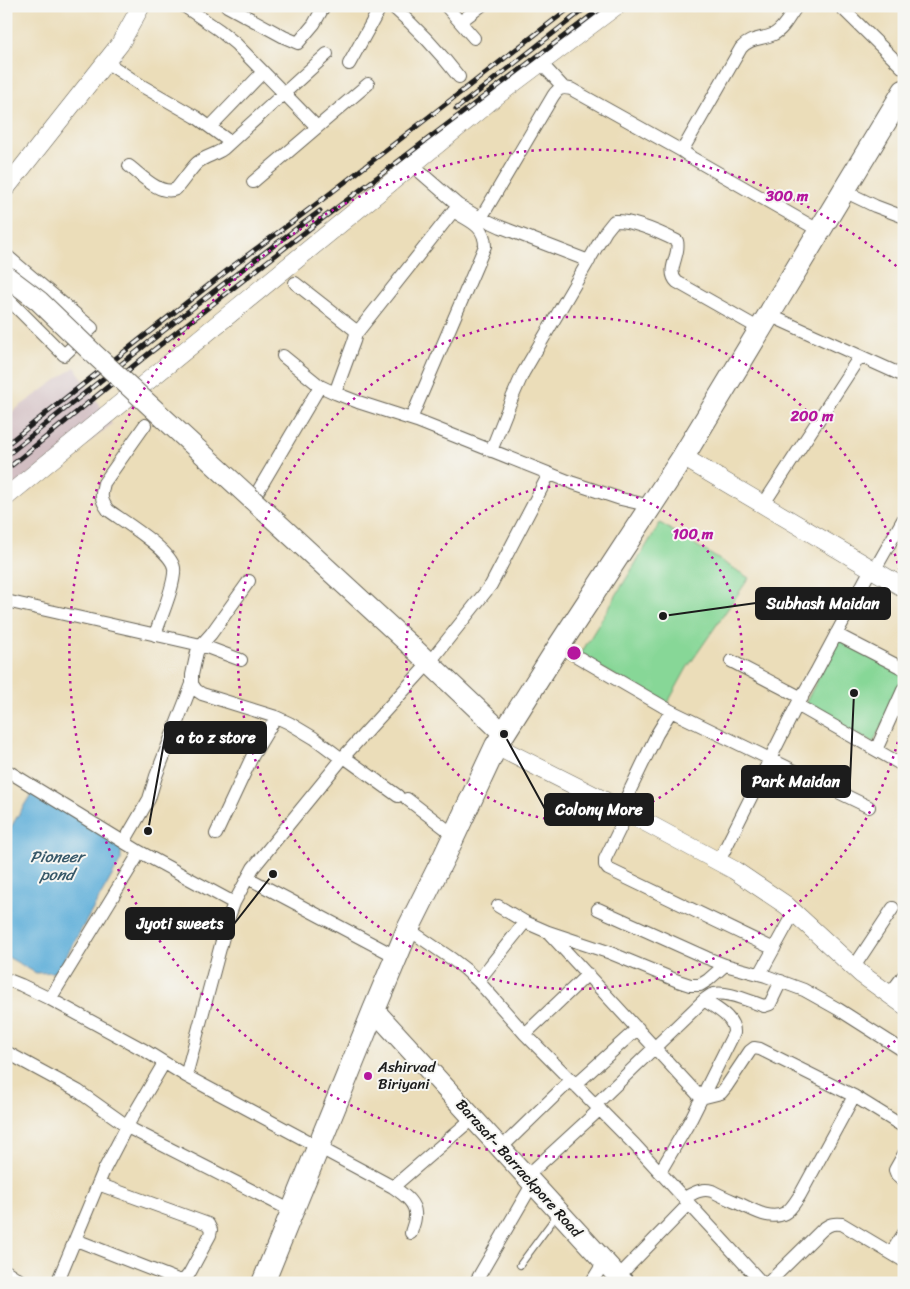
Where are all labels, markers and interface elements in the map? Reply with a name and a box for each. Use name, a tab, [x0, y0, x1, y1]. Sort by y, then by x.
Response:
text: 300 m	[765, 183, 809, 209]
text: 200 m	[789, 403, 834, 429]
text: 100 m	[673, 521, 714, 547]
callout: Subhash Maidan	[756, 588, 890, 619]
text: Subhash Maidan	[765, 589, 880, 618]
centre of rings	[565, 644, 583, 662]
callout: a to z store	[165, 722, 266, 753]
text: a to z store	[175, 723, 257, 752]
callout: Park Maidan	[742, 766, 850, 797]
text: Park Maidan	[752, 767, 840, 796]
callout: Colony More	[545, 794, 653, 825]
text: Colony More	[554, 795, 644, 824]
water label: Pioneer pond	[30, 842, 87, 889]
callout: Jyoti sweets	[126, 908, 234, 939]
text: Jyoti sweets	[136, 909, 224, 938]
place label: Ashirvad Biriyani	[377, 1054, 436, 1097]
marker: Ashirvad Biriyani	[362, 1070, 374, 1082]
street label: Barasat- Barrackpore Road	[449, 1093, 589, 1244]

